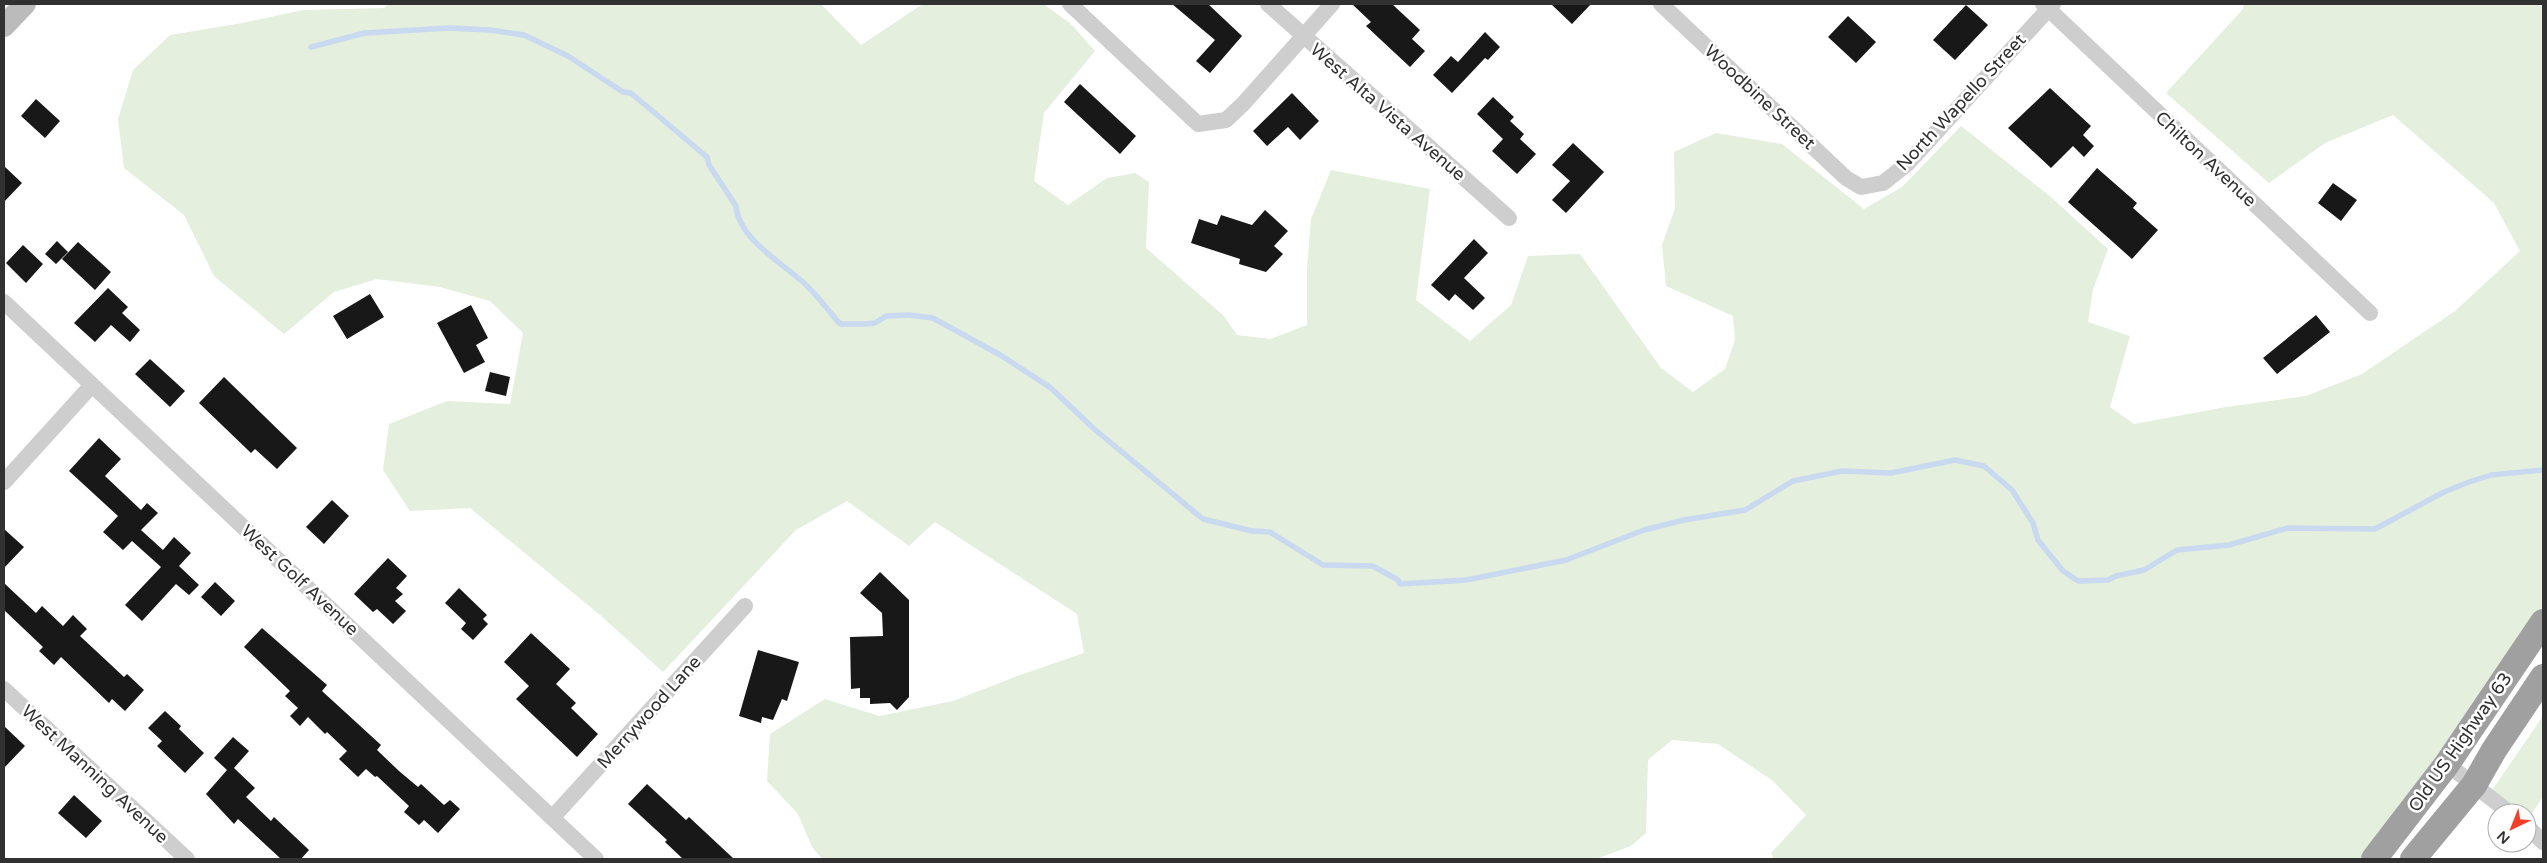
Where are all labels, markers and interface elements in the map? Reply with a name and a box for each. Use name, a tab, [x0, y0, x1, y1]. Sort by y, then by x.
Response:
street label: North Wapello Street	[1892, 29, 2030, 175]
street label: West Alta Vista Avenue	[1306, 39, 1470, 185]
street label: Woodbine Street	[1700, 40, 1820, 154]
street label: Chilton Avenue	[2151, 107, 2261, 211]
street label: West Golf Avenue	[237, 520, 363, 640]
street label: Merrywood Lane	[592, 651, 706, 773]
street label: Old US Highway 63	[2404, 668, 2516, 816]
street label: West Manning Avenue	[17, 700, 173, 848]
north arrow	[2487, 803, 2537, 853]
text: N	[2494, 827, 2513, 847]

